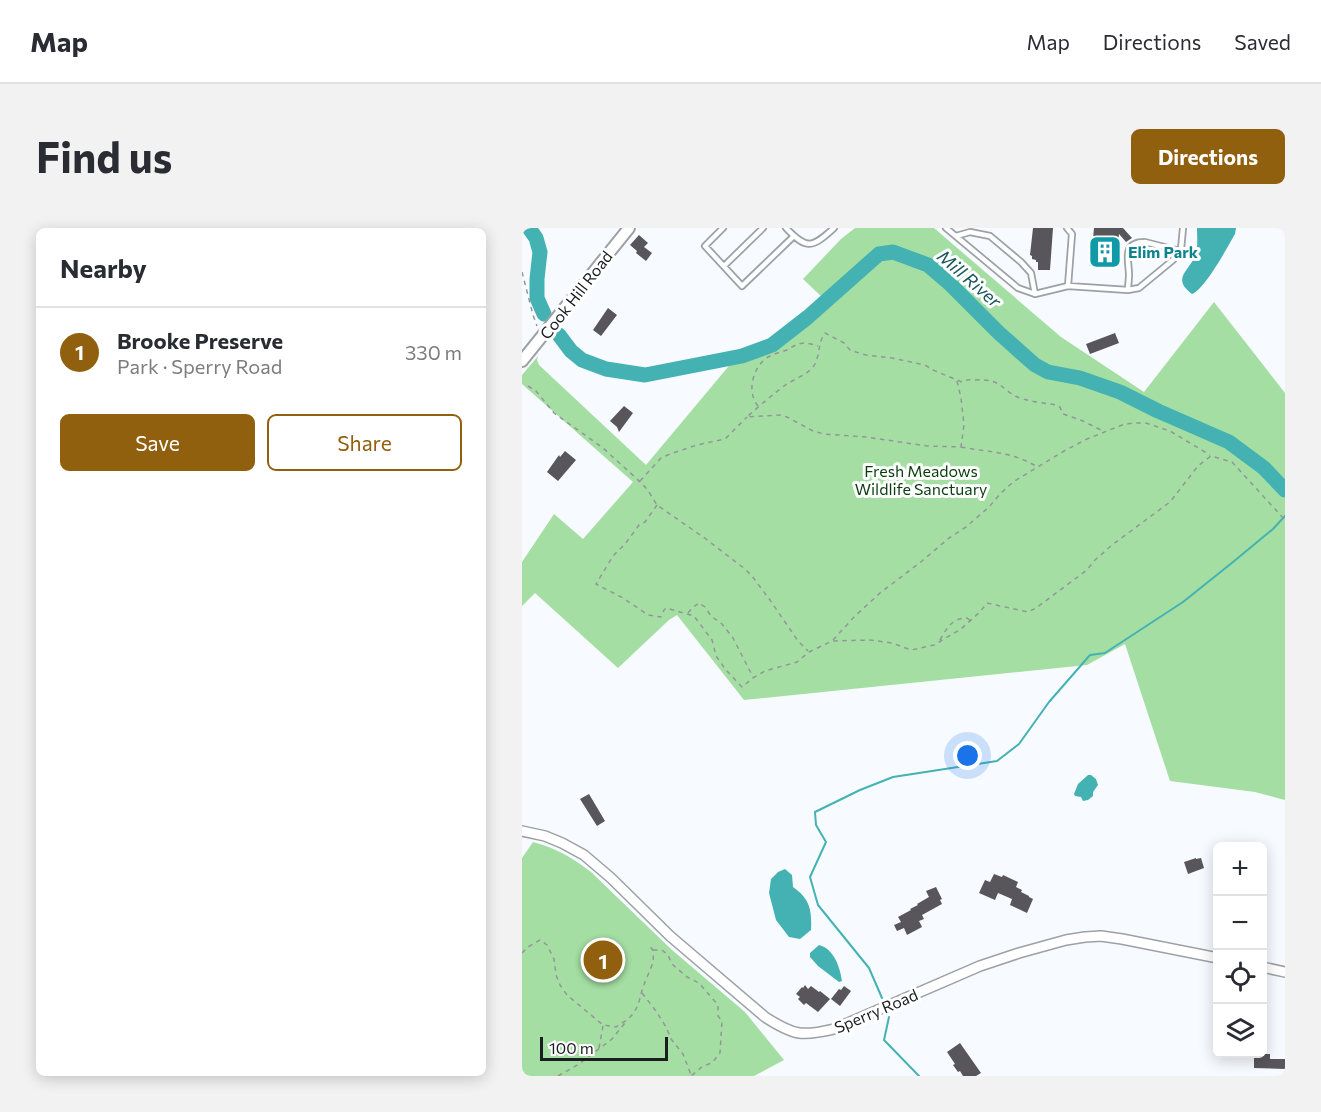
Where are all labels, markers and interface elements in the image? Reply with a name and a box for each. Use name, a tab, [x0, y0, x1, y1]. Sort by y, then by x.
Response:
text: Map	[30, 24, 88, 58]
text: Map	[1027, 29, 1070, 54]
text: Directions	[1103, 29, 1201, 54]
text: Saved	[1234, 29, 1291, 54]
button: Directions	[1131, 129, 1285, 184]
text: Find us	[36, 130, 172, 182]
building icon: Elim Park	[1087, 234, 1123, 270]
place label: Elim Park	[1128, 242, 1199, 261]
water label: Mill River	[933, 245, 1006, 312]
street label: Cook Hill Road	[535, 247, 616, 342]
text: Nearby	[60, 252, 147, 283]
text: Brooke Preserve	[117, 327, 283, 354]
text: 1	[75, 340, 84, 364]
text: 330 m	[405, 340, 462, 364]
text: Park · Sperry Road	[117, 354, 282, 378]
button: Save	[60, 414, 255, 471]
button: Share	[267, 414, 462, 471]
park label: Fresh Meadows Wildlife Sanctuary	[855, 461, 987, 498]
your location	[953, 741, 982, 770]
map controls	[1213, 842, 1267, 1058]
button: +	[1213, 842, 1267, 896]
button: −	[1213, 896, 1267, 950]
pin: 1	[584, 938, 622, 982]
button: locate	[1213, 950, 1267, 1004]
street label: Sperry Road	[831, 984, 920, 1037]
button: layers	[1213, 1004, 1267, 1058]
scale bar	[540, 1034, 668, 1062]
text: 100 m	[549, 1038, 594, 1057]

